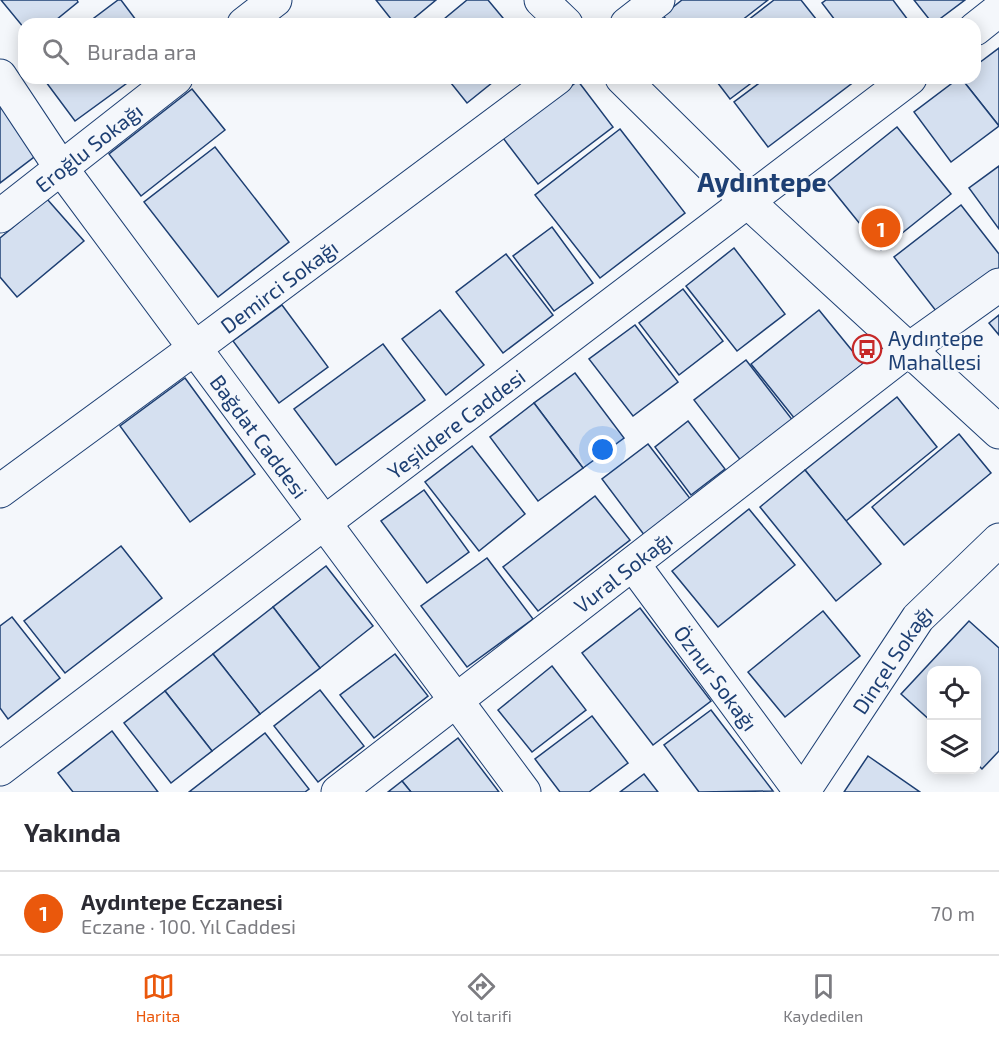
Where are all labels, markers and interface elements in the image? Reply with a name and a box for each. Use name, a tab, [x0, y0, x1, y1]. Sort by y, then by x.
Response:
search box	[18, 18, 981, 84]
icon: search	[39, 35, 72, 68]
text: Burada ara	[87, 38, 197, 64]
street label: Eroğlu Sokağı	[30, 97, 147, 197]
district label: Aydıntepe	[697, 165, 827, 198]
pin: 1	[862, 206, 900, 250]
street label: Demirci Sokağı	[215, 234, 342, 338]
place label: Aydıntepe Mahallesi	[888, 325, 984, 374]
bus stop icon: Aydıntepe Mahallesi	[851, 333, 883, 365]
street label: Yeşildere Caddesi	[382, 363, 529, 483]
street label: Bağdat Caddesi	[206, 369, 314, 503]
your location	[588, 435, 617, 464]
street label: Vural Sokağı	[568, 526, 677, 617]
street label: Dinçel Sokağı	[846, 599, 937, 718]
street label: Öznur Sokağı	[670, 620, 764, 735]
map controls	[927, 666, 981, 774]
button: locate	[927, 666, 981, 720]
button: layers	[927, 720, 981, 774]
text: Yakında	[24, 816, 121, 847]
text: Aydıntepe Eczanesi	[81, 888, 283, 914]
text: 1	[39, 901, 48, 925]
text: 70 m	[931, 901, 975, 925]
text: Eczane · 100. Yıl Caddesi	[81, 914, 296, 938]
tab: Harita	[136, 970, 180, 1025]
tab: Yol tarifi	[452, 970, 512, 1025]
tab: Kaydedilen	[783, 970, 863, 1025]

